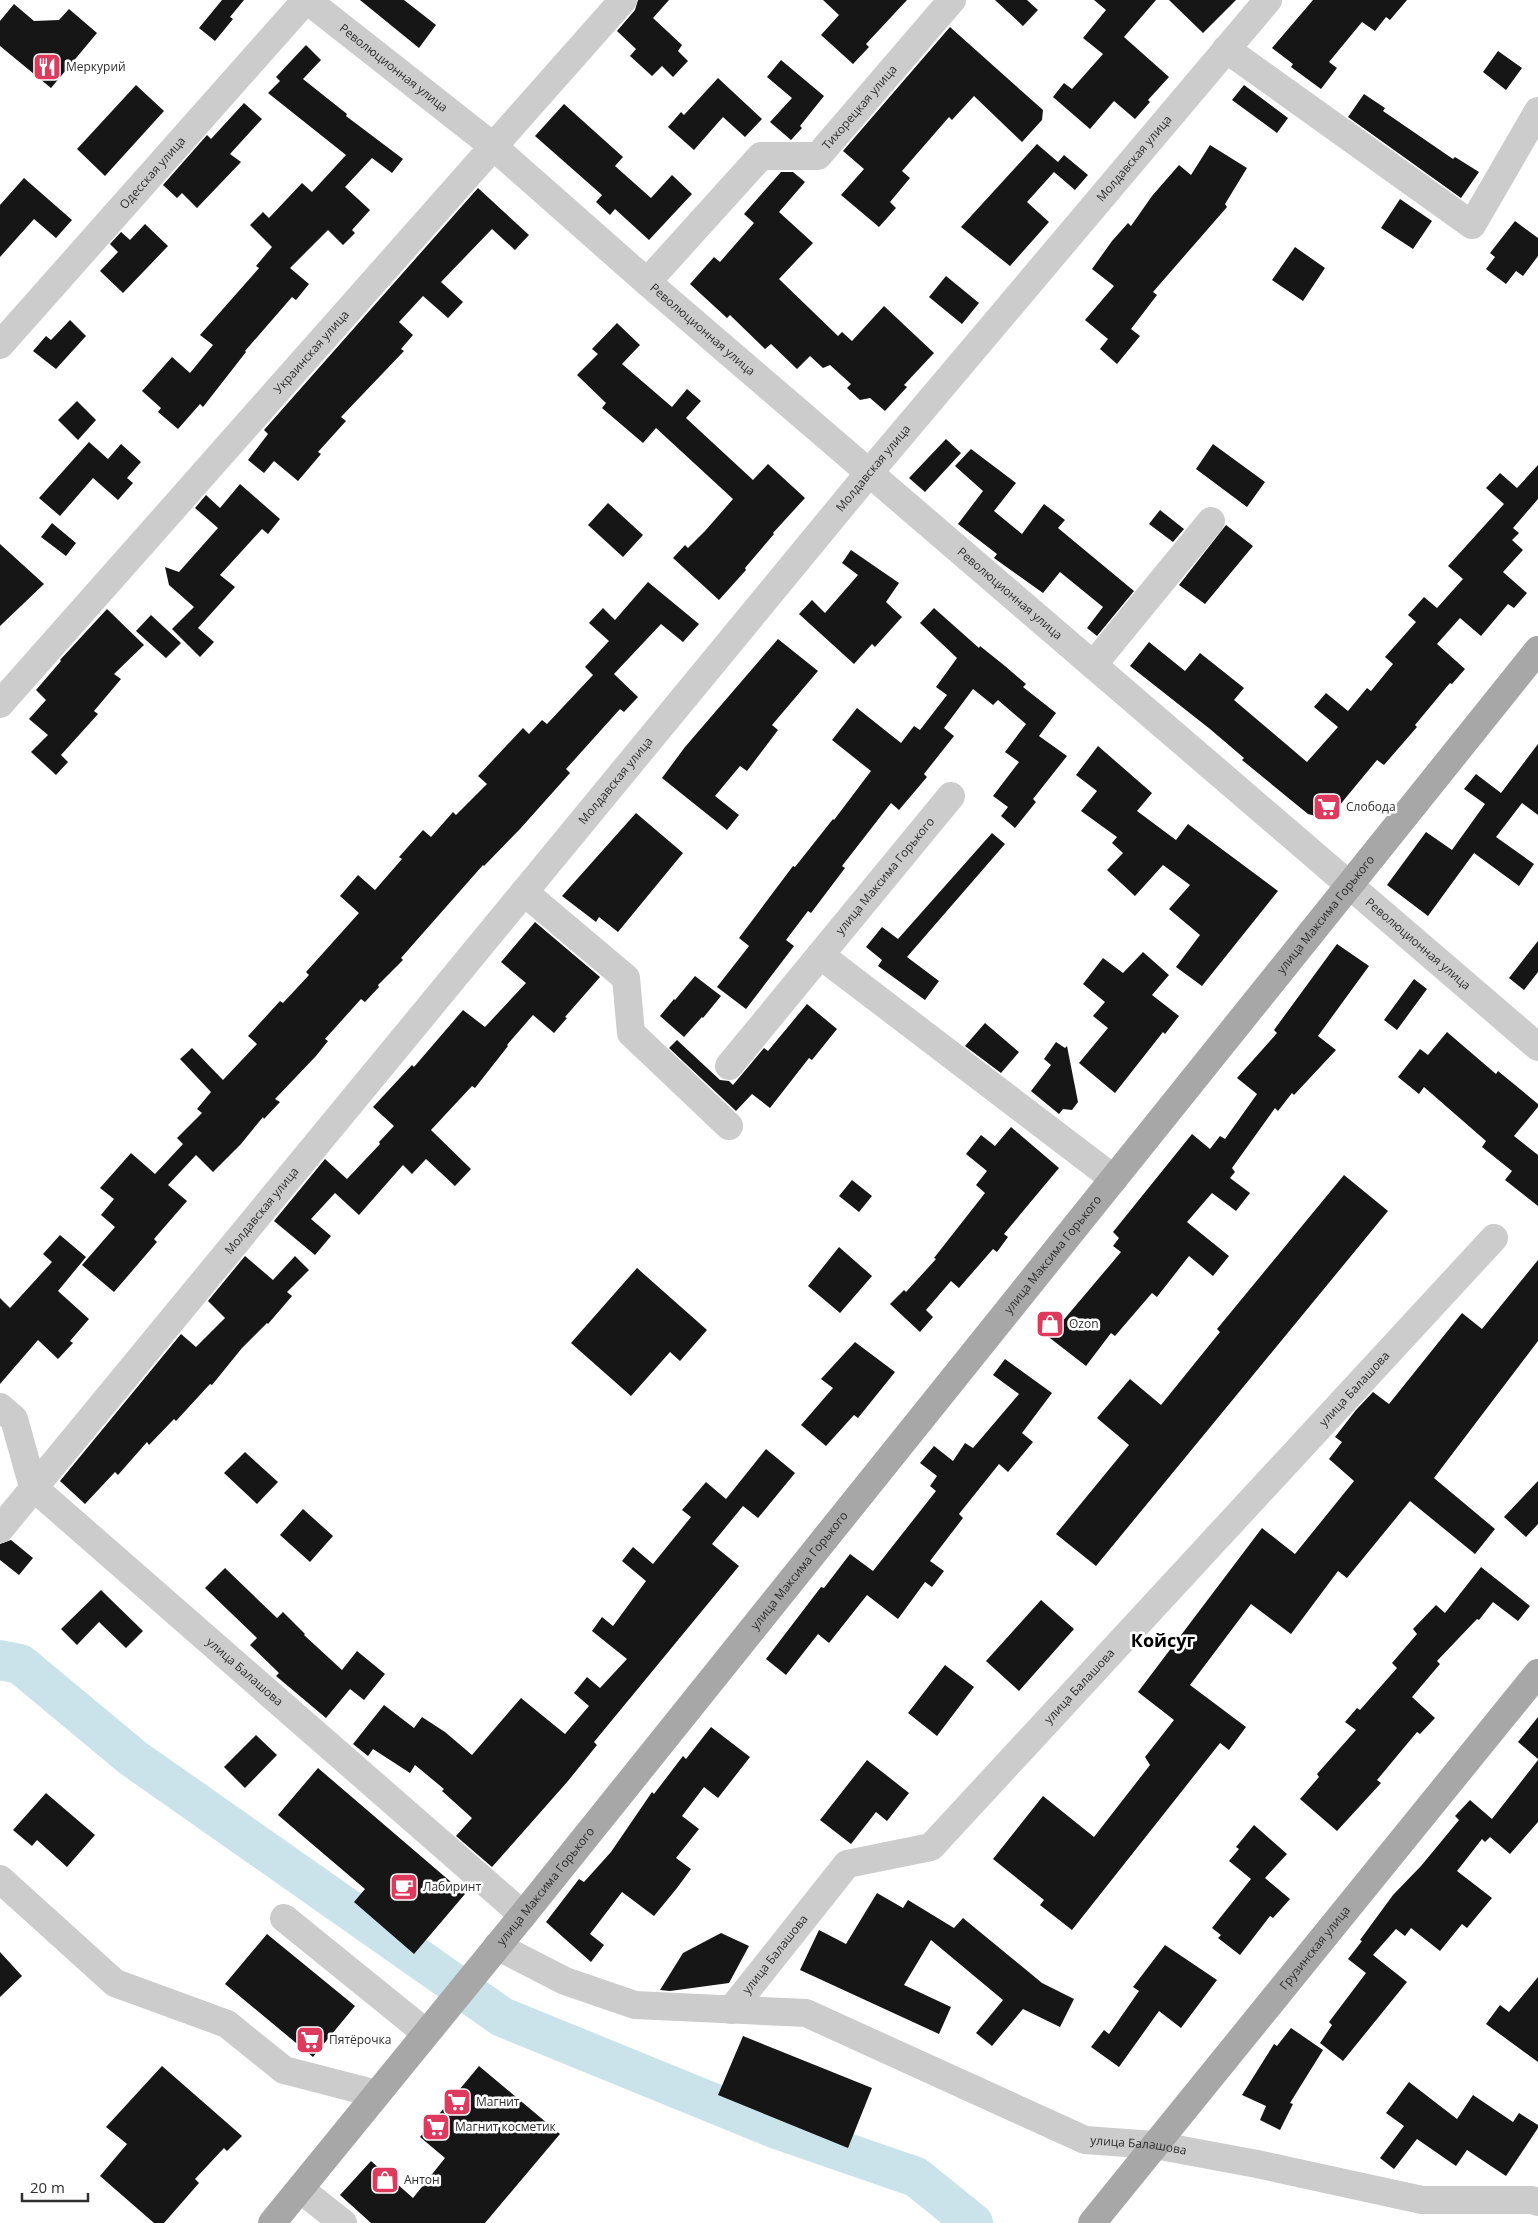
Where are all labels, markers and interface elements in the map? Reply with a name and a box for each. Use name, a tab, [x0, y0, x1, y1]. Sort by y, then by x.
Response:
street label: Революционная улица	[336, 20, 452, 116]
restaurant icon: Меркурий	[32, 52, 62, 82]
place label: Меркурий	[66, 58, 126, 75]
street label: Тихорецкая улица	[818, 61, 901, 153]
street label: Молдавская улица	[1092, 111, 1175, 205]
street label: Одесская улица	[115, 133, 189, 213]
street label: Революционная улица	[647, 279, 759, 379]
street label: Украинская улица	[270, 306, 353, 397]
street label: Молдавская улица	[832, 421, 914, 515]
street label: Революционная улица	[954, 543, 1066, 643]
street label: Молдавская улица	[574, 733, 656, 828]
supermarket icon: Слобода	[1312, 792, 1342, 822]
place label: Слобода	[1346, 798, 1396, 815]
street label: улица Максима Горького	[832, 813, 938, 938]
street label: улица Максима Горького	[1273, 852, 1378, 977]
street label: Революционная улица	[1362, 894, 1474, 994]
street label: Молдавская улица	[220, 1163, 302, 1258]
street label: улица Максима Горького	[1000, 1192, 1105, 1317]
shop icon: Ozon	[1035, 1309, 1065, 1339]
place label: Ozon	[1069, 1315, 1099, 1332]
street label: улица Балашова	[1315, 1347, 1393, 1430]
street label: улица Максима Горького	[746, 1507, 852, 1633]
district label: Койсуг	[1131, 1628, 1196, 1652]
street label: улица Балашова	[203, 1633, 287, 1710]
street label: улица Балашова	[1040, 1645, 1118, 1727]
street label: улица Максима Горького	[493, 1823, 598, 1949]
cafe icon: Лабиринт	[389, 1872, 419, 1902]
place label: Лабиринт	[423, 1878, 481, 1895]
street label: Грузинская улица	[1275, 1902, 1354, 1993]
street label: улица Балашова	[738, 1911, 812, 1997]
supermarket icon: Пятёрочка	[295, 2025, 325, 2055]
place label: Пятёрочка	[329, 2031, 391, 2048]
supermarket icon: Магнит	[442, 2087, 472, 2117]
place label: Магнит	[476, 2093, 520, 2110]
supermarket icon: Магнит косметик	[421, 2112, 451, 2142]
place label: Магнит косметик	[455, 2118, 557, 2135]
street label: улица Балашова	[1090, 2131, 1188, 2159]
shop icon: Антон	[370, 2165, 400, 2195]
scale bar	[22, 2170, 89, 2202]
place label: Антон	[404, 2171, 440, 2188]
text: 20 m	[30, 2177, 65, 2197]

